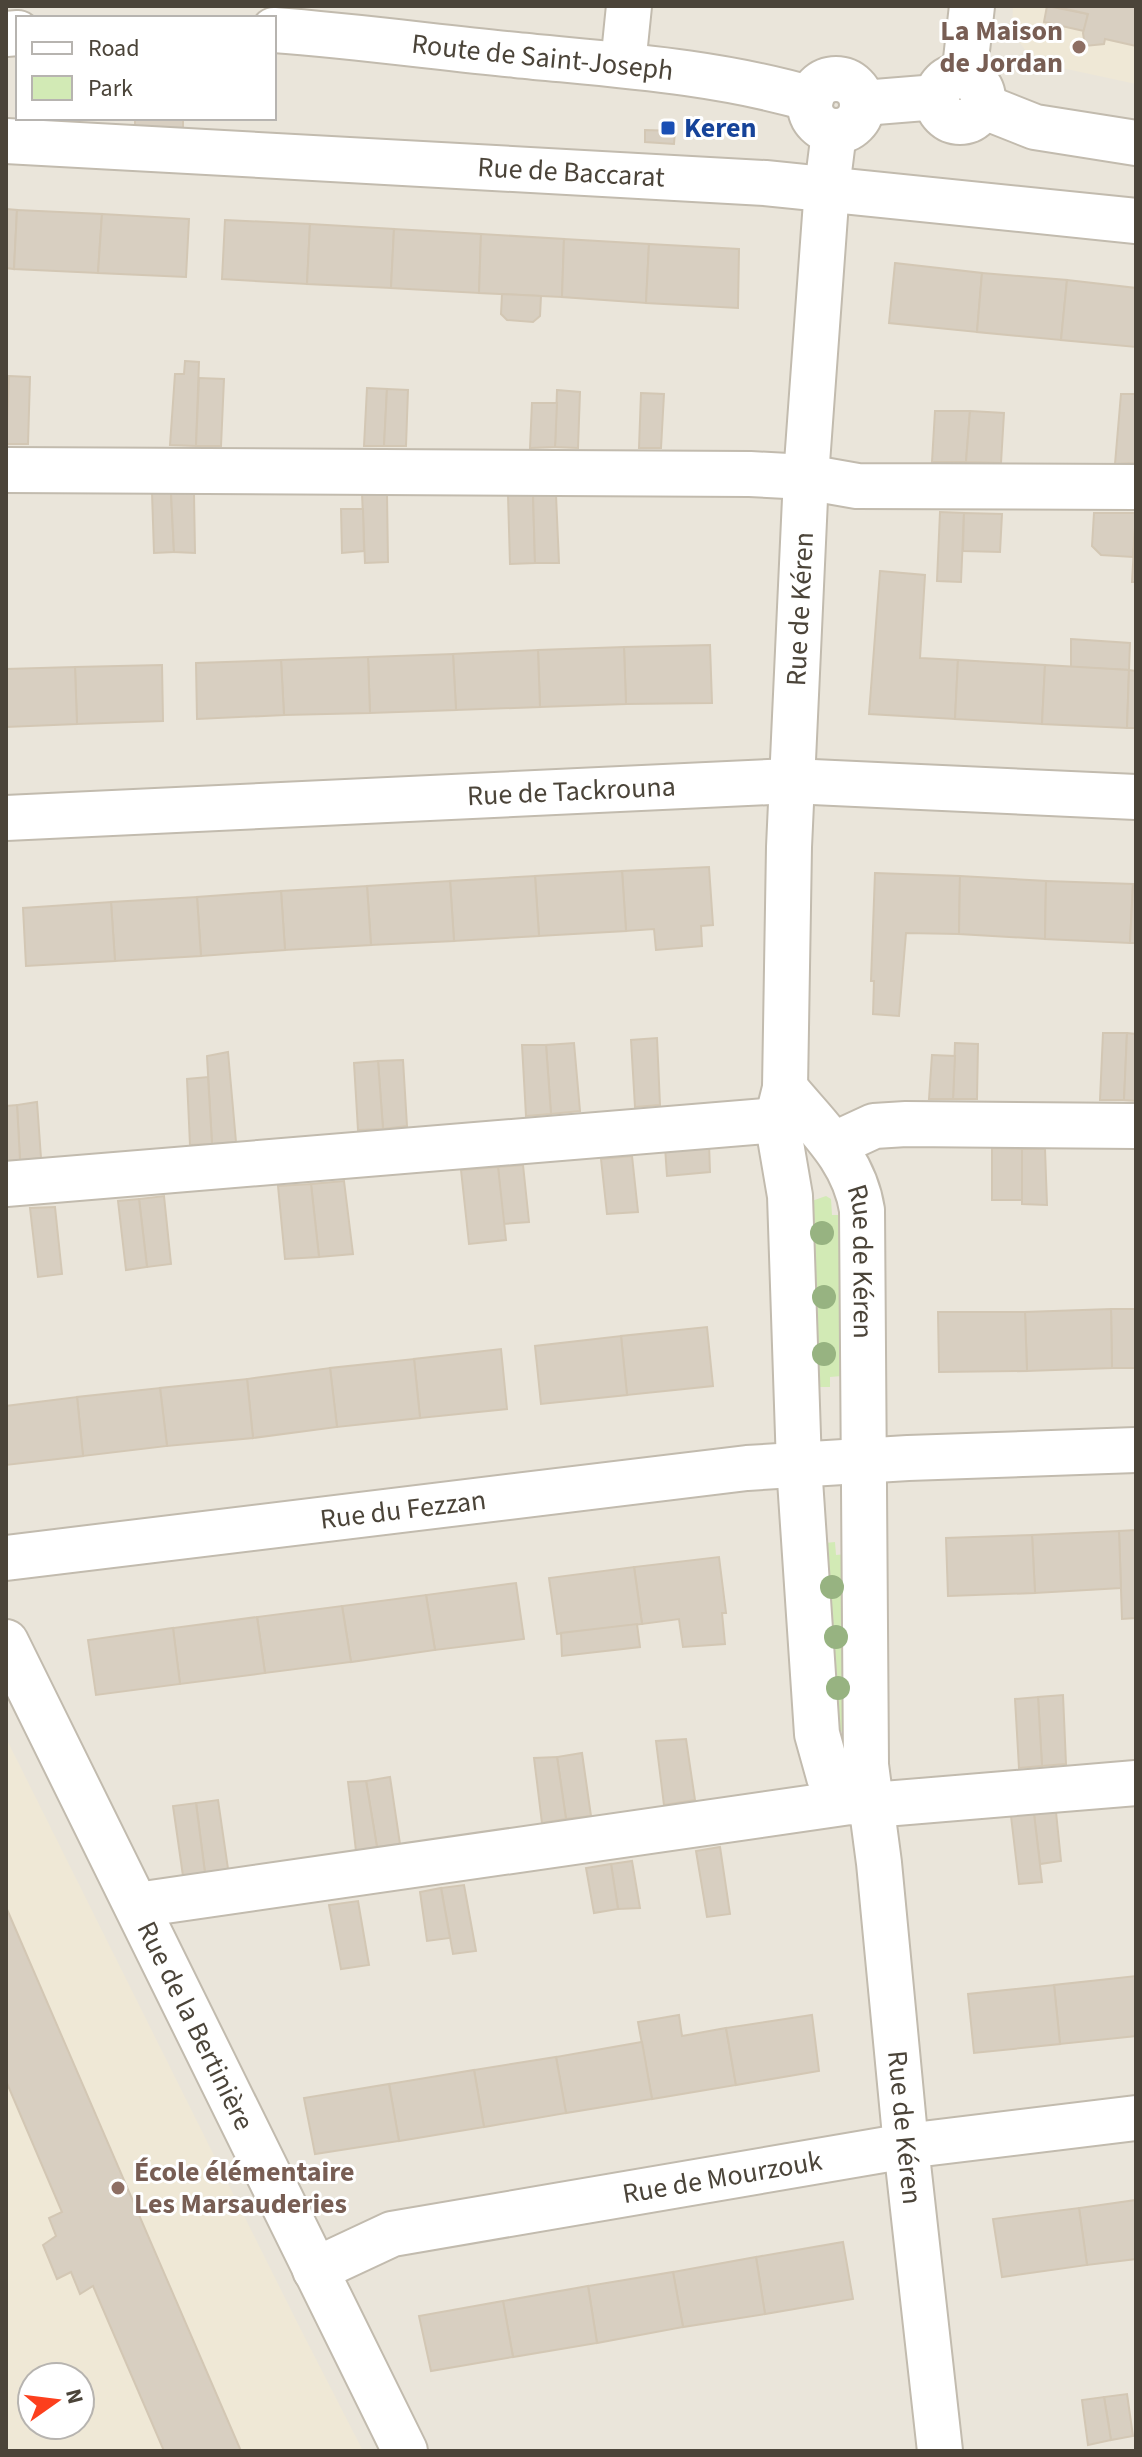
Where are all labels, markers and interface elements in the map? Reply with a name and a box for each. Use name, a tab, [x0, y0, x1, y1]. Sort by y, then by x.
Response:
place label: La Maison de Jordan	[939, 11, 1063, 83]
legend	[16, 16, 276, 120]
street label: Route de Saint-Joseph	[410, 24, 676, 91]
text: Road	[88, 31, 140, 66]
marker: La Maison de Jordan	[1070, 38, 1088, 56]
text: Park	[88, 71, 133, 106]
place label: Keren	[684, 108, 757, 148]
marker: Keren	[659, 119, 677, 137]
street label: Rue de Baccarat	[476, 147, 666, 197]
street label: Rue de Kéren	[776, 531, 824, 687]
street label: Rue de Tackrouna	[466, 766, 677, 816]
street label: Rue de Kéren	[837, 1179, 883, 1339]
street label: Rue du Fezzan	[318, 1480, 488, 1540]
street label: Rue de la Bertinière	[127, 1915, 264, 2137]
street label: Rue de Kéren	[877, 2049, 932, 2206]
street label: Rue de Mourzouk	[619, 2141, 825, 2214]
place label: École élémentaire Les Marsauderies	[134, 2152, 355, 2224]
marker: École élémentaire Les Marsauderies	[109, 2179, 127, 2197]
north arrow	[16, 2361, 96, 2441]
text: N	[57, 2385, 92, 2407]

